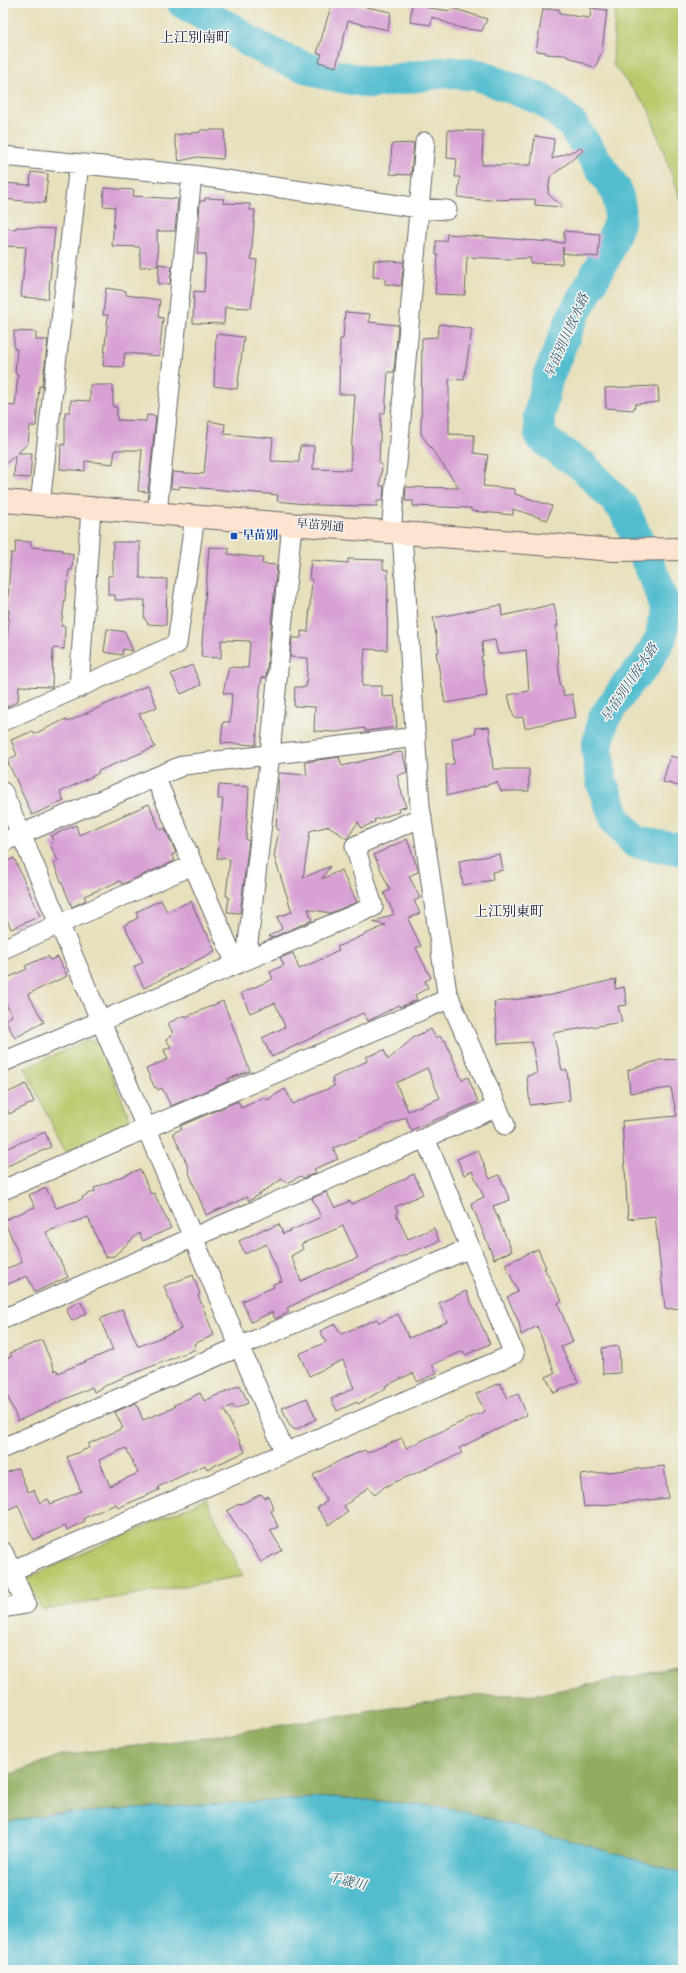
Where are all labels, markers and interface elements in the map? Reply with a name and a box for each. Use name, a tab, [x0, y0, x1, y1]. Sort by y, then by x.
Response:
district label: 上江別南町	[160, 30, 230, 45]
water label: 早苗別川放水路	[542, 290, 592, 380]
street label: 早苗別通	[296, 516, 345, 534]
place label: 早苗別	[242, 528, 278, 542]
marker: 早苗別	[229, 531, 239, 541]
water label: 早苗別川放水路	[598, 640, 661, 724]
district label: 上江別東町	[474, 904, 544, 919]
water label: 千歳川	[327, 1870, 370, 1893]

